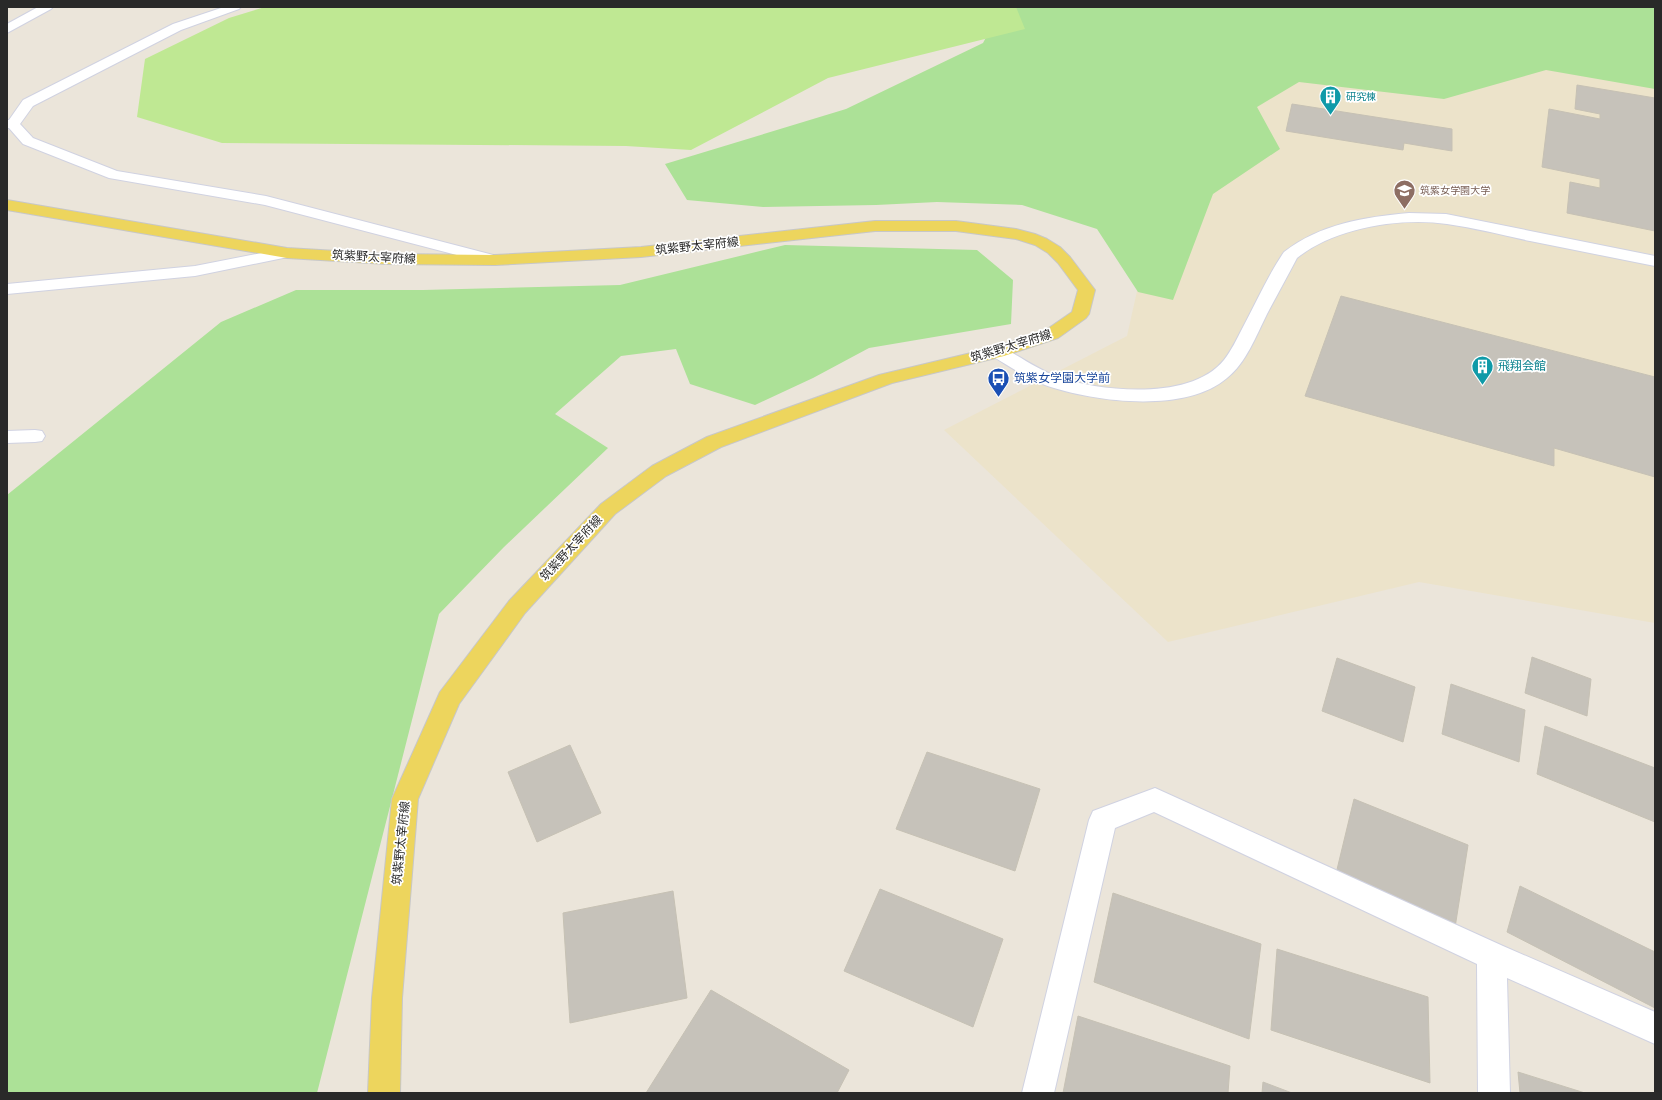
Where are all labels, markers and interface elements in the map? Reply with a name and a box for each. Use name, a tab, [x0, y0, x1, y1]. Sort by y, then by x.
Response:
building icon: 研究棟	[1318, 84, 1344, 117]
place label: 研究棟	[1346, 91, 1376, 103]
school or university icon: 筑紫女学園大学	[1392, 178, 1418, 211]
place label: 筑紫女学園大学	[1420, 185, 1490, 197]
street label: 筑紫野太宰府線	[654, 235, 740, 257]
street label: 筑紫野太宰府線	[332, 248, 416, 266]
street label: 筑紫野太宰府線	[969, 327, 1053, 365]
building icon: 飛翔会館	[1469, 353, 1495, 386]
place label: 飛翔会館	[1498, 359, 1546, 373]
bus stop icon: 筑紫女学園大学前	[985, 365, 1011, 398]
place label: 筑紫女学園大学前	[1014, 371, 1110, 385]
street label: 筑紫野太宰府線	[537, 513, 605, 583]
street label: 筑紫野太宰府線	[390, 800, 412, 886]

